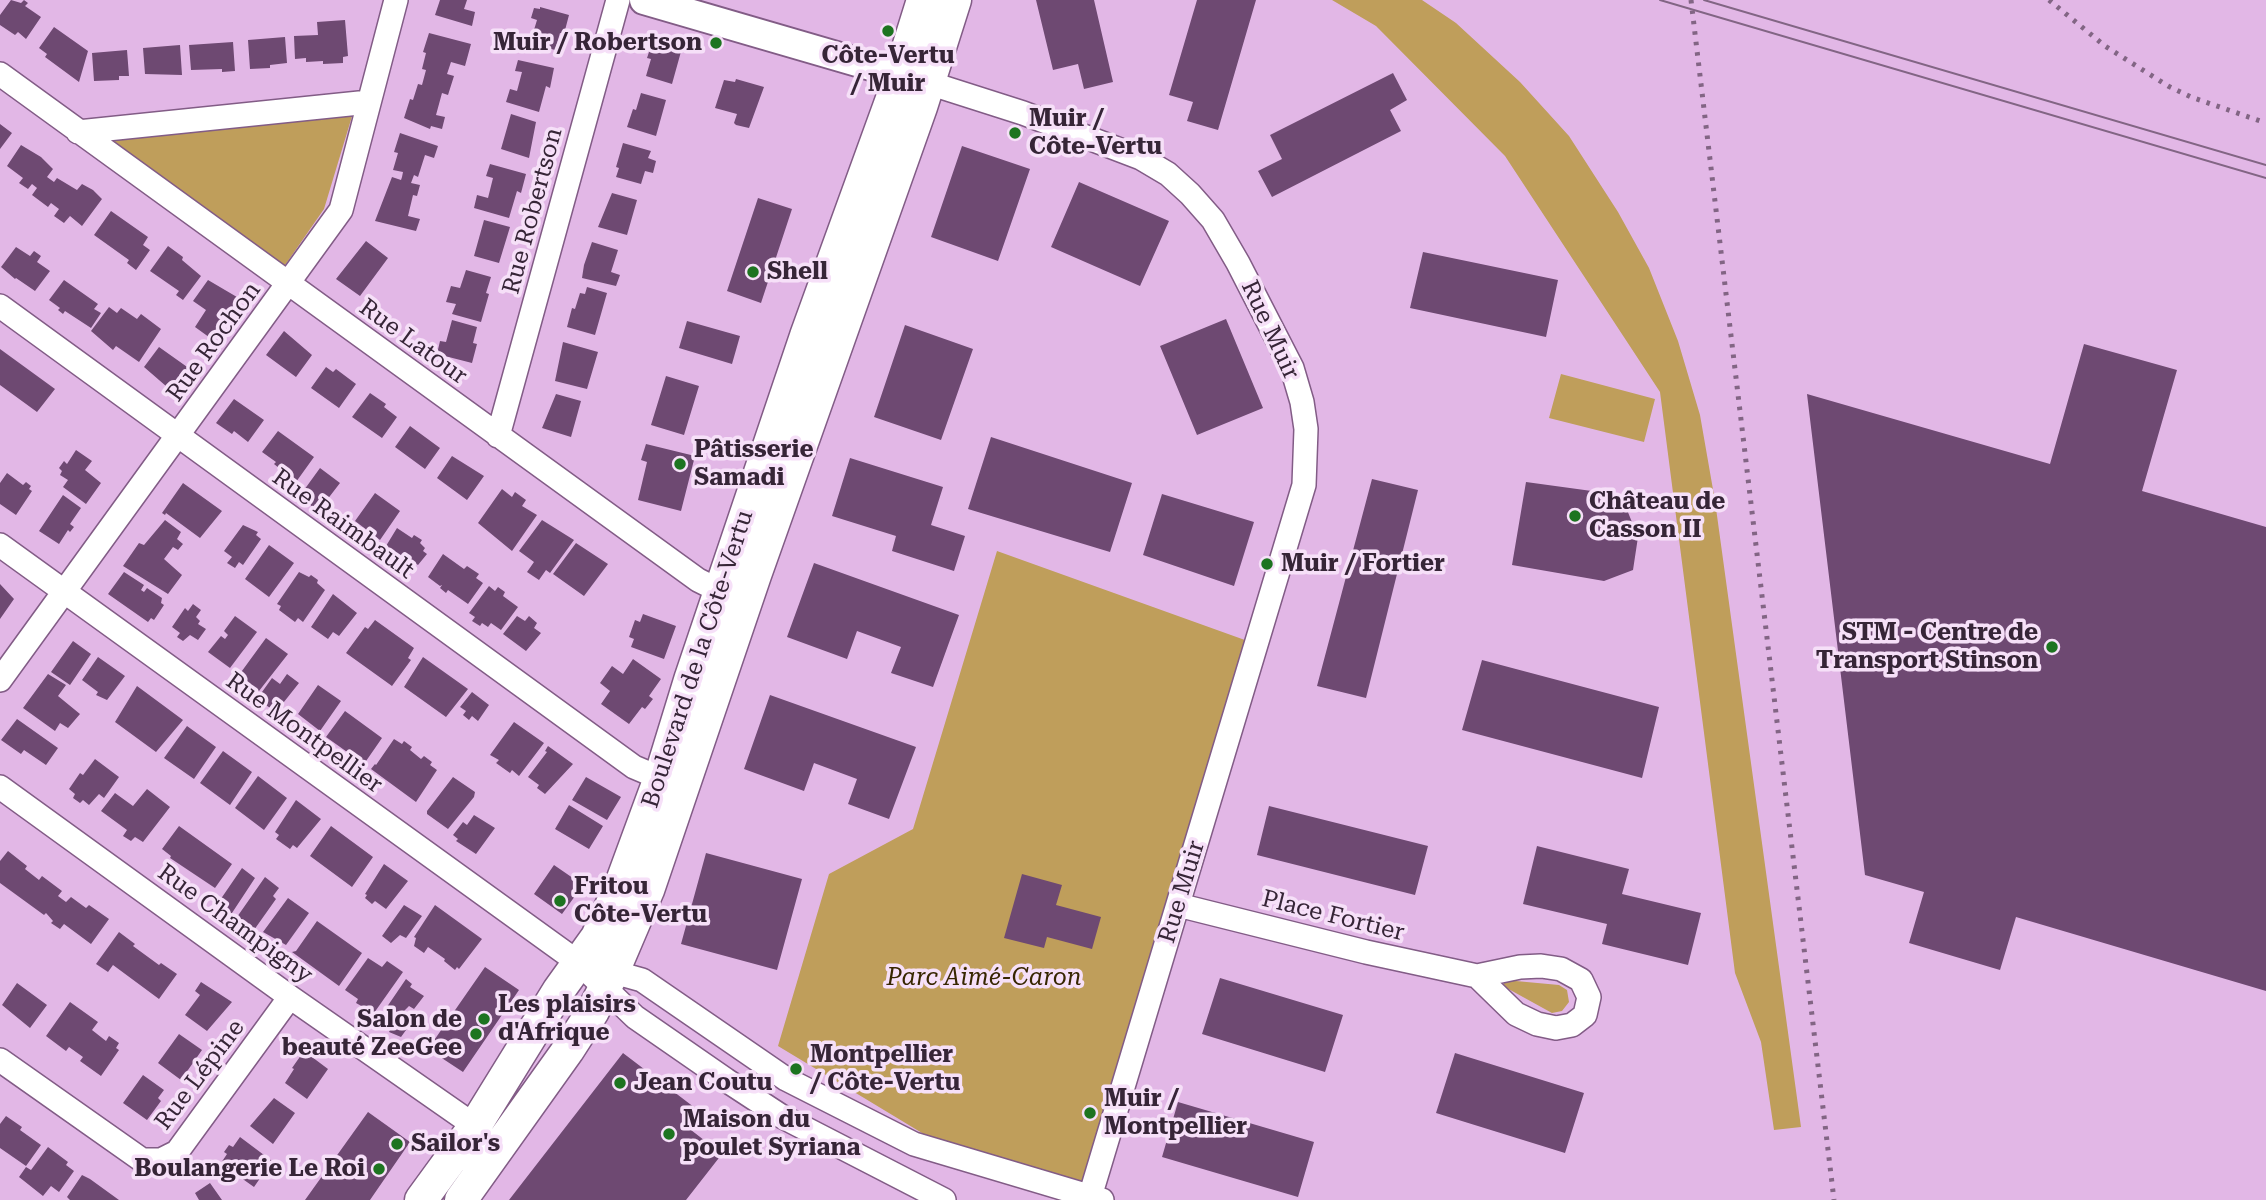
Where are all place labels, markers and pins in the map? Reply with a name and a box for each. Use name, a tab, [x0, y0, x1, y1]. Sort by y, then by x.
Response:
marker: Côte-Vertu / Muir	[880, 23, 896, 39]
place label: Muir / Robertson	[493, 29, 702, 57]
marker: Muir / Robertson	[708, 35, 724, 51]
place label: Côte-Vertu / Muir	[821, 42, 955, 98]
place label: Muir / Côte-Vertu	[1029, 105, 1162, 161]
marker: Muir / Côte-Vertu	[1007, 125, 1023, 141]
place label: Shell	[767, 258, 828, 286]
marker: Shell	[745, 264, 761, 280]
place label: Pâtisserie Samadi	[694, 436, 814, 492]
marker: Pâtisserie Samadi	[672, 456, 688, 472]
place label: Château de Casson II	[1589, 488, 1725, 544]
marker: Château de Casson II	[1567, 508, 1583, 524]
place label: Muir / Fortier	[1281, 550, 1445, 578]
marker: Muir / Fortier	[1259, 556, 1275, 572]
place label: STM - Centre de Transport Stinson	[1816, 619, 2038, 675]
marker: STM - Centre de Transport Stinson	[2044, 639, 2060, 655]
place label: Fritou Côte-Vertu	[574, 873, 707, 929]
marker: Fritou Côte-Vertu	[552, 893, 568, 909]
place label: Les plaisirs d'Afrique	[498, 991, 636, 1047]
place label: Salon de beauté ZeeGee	[282, 1006, 462, 1062]
marker: Les plaisirs d'Afrique	[476, 1011, 492, 1027]
marker: Salon de beauté ZeeGee	[468, 1026, 484, 1042]
place label: Montpellier / Côte-Vertu	[810, 1041, 960, 1097]
marker: Montpellier / Côte-Vertu	[788, 1061, 804, 1077]
place label: Jean Coutu	[634, 1069, 772, 1097]
marker: Jean Coutu	[612, 1075, 628, 1091]
place label: Muir / Montpellier	[1104, 1085, 1247, 1141]
marker: Muir / Montpellier	[1082, 1105, 1098, 1121]
place label: Maison du poulet Syriana	[683, 1106, 861, 1162]
marker: Maison du poulet Syriana	[661, 1126, 677, 1142]
place label: Sailor's	[411, 1130, 500, 1158]
marker: Sailor's	[389, 1136, 405, 1152]
place label: Boulangerie Le Roi	[134, 1155, 365, 1183]
marker: Boulangerie Le Roi	[371, 1161, 387, 1177]

